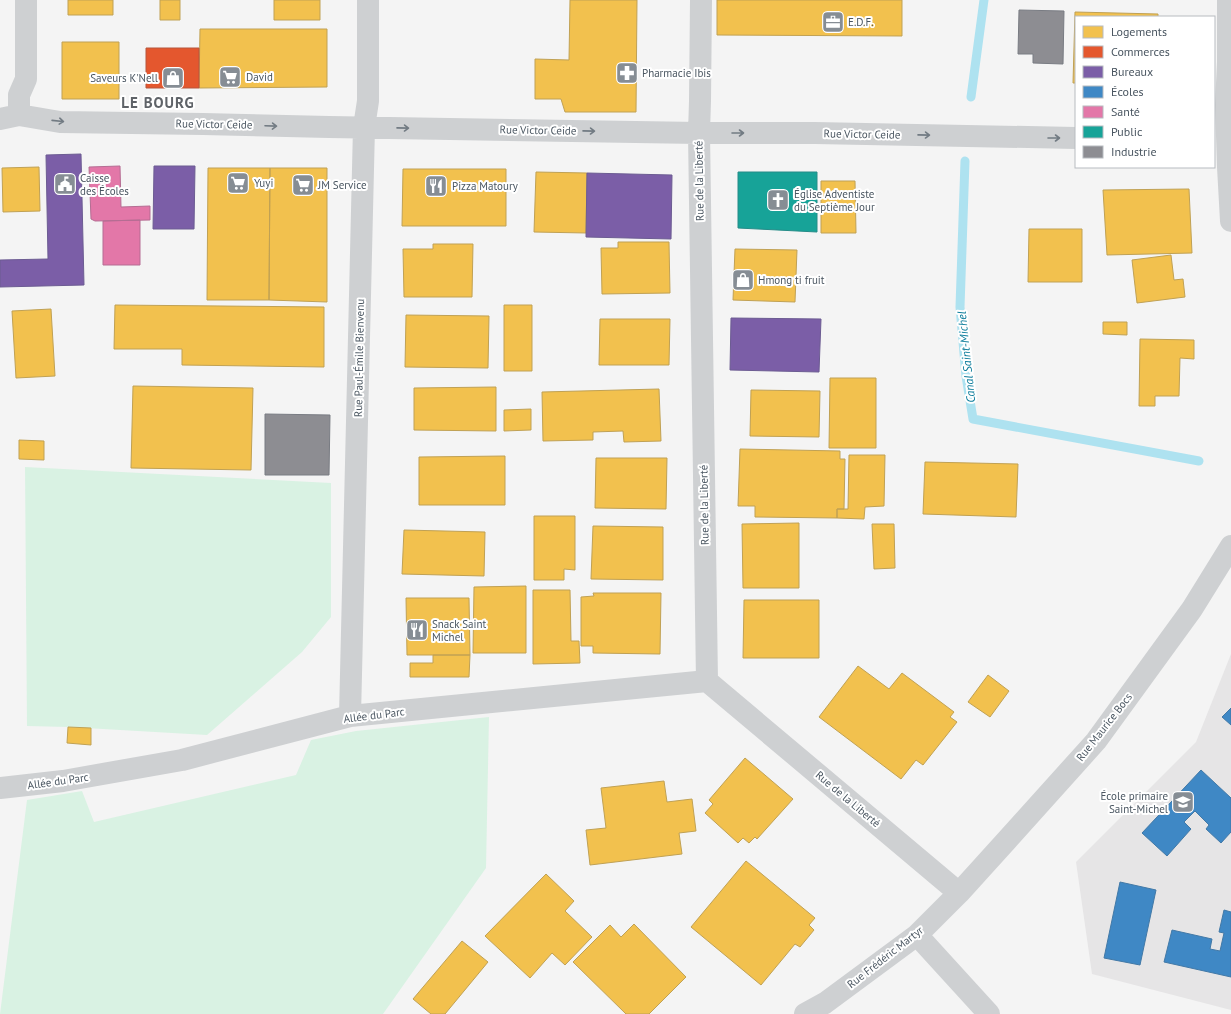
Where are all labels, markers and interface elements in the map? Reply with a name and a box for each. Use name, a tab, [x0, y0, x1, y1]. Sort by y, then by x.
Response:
office icon: E.D.F.	[820, 9, 846, 35]
place label: E.D.F.	[848, 15, 874, 29]
legend	[1075, 16, 1215, 168]
text: Logements	[1111, 24, 1167, 39]
text: Commerces	[1111, 44, 1170, 59]
pharmacy icon: Pharmacie Ibis	[614, 60, 640, 86]
supermarket icon: David	[217, 64, 243, 90]
text: Bureaux	[1111, 64, 1153, 79]
shop icon: Saveurs K'Nell	[160, 65, 186, 91]
place label: Pharmacie Ibis	[642, 66, 711, 80]
place label: David	[246, 70, 273, 84]
place label: Saveurs K'Nell	[90, 71, 159, 85]
text: Écoles	[1111, 84, 1144, 99]
district label: LE BOURG	[121, 93, 195, 112]
text: Santé	[1111, 104, 1140, 119]
street label: Rue Victor Ceide	[175, 116, 253, 132]
one-way arrow	[51, 117, 64, 125]
one-way arrow	[264, 122, 277, 129]
street label: Rue Victor Ceide	[499, 122, 577, 138]
one-way arrow	[396, 124, 409, 132]
text: Public	[1111, 124, 1143, 139]
street label: Rue Victor Ceide	[823, 126, 901, 142]
one-way arrow	[582, 127, 595, 135]
one-way arrow	[731, 129, 744, 137]
one-way arrow	[917, 131, 930, 139]
one-way arrow	[1047, 134, 1060, 142]
street label: Rue de la Liberté	[691, 140, 707, 221]
text: Industrie	[1111, 144, 1157, 159]
supermarket icon: Yuyi	[225, 170, 251, 196]
public building icon: Caisse des Écoles	[52, 171, 78, 197]
place label: Caisse des Écoles	[80, 171, 129, 198]
supermarket icon: JM Service	[290, 172, 316, 198]
restaurant icon: Pizza Matoury	[423, 173, 449, 199]
place label: Yuyi	[254, 176, 273, 190]
place label: JM Service	[317, 178, 367, 192]
place label: Pizza Matoury	[452, 179, 519, 193]
church icon: Église Adventiste du Septième Jour	[765, 187, 791, 213]
place label: Église Adventiste du Septième Jour	[794, 187, 875, 214]
shop icon: Hmong ti fruit	[730, 267, 756, 293]
place label: Hmong ti fruit	[758, 273, 825, 287]
street label: Rue Paul-Émile Bienvenu	[351, 299, 367, 417]
water label: Canal Saint-Michel	[954, 310, 978, 404]
street label: Rue de la Liberté	[696, 464, 712, 545]
restaurant icon: Snack Saint Michel	[404, 617, 430, 643]
place label: Snack Saint Michel	[432, 617, 486, 644]
street label: Rue Maurice Bocs	[1073, 690, 1135, 764]
street label: Allée du Parc	[343, 704, 405, 726]
street label: Rue de la Liberté	[813, 768, 884, 830]
street label: Allée du Parc	[27, 770, 89, 792]
place label: École primaire Saint-Michel	[1100, 789, 1169, 816]
school or university icon: École primaire Saint-Michel	[1170, 789, 1196, 815]
street label: Rue Frédéric Martyr	[844, 923, 926, 991]

